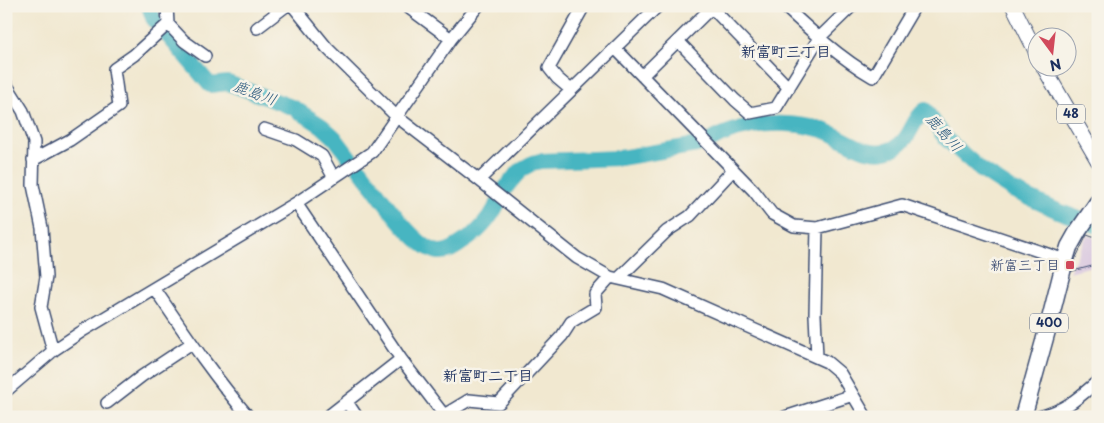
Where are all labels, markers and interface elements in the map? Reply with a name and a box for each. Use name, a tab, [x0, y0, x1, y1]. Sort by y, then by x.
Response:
north arrow	[1026, 28, 1076, 78]
district label: 新富町三丁目	[741, 39, 831, 62]
text: N	[1047, 53, 1064, 77]
water label: 鹿島川	[230, 73, 281, 110]
road number: 48	[1057, 105, 1085, 124]
water label: 鹿島川	[922, 108, 969, 156]
place label: 新富三丁目	[990, 254, 1060, 275]
marker: 新富三丁目	[1064, 259, 1076, 271]
road number: 400	[1030, 314, 1068, 332]
district label: 新富町二丁目	[443, 363, 533, 386]

